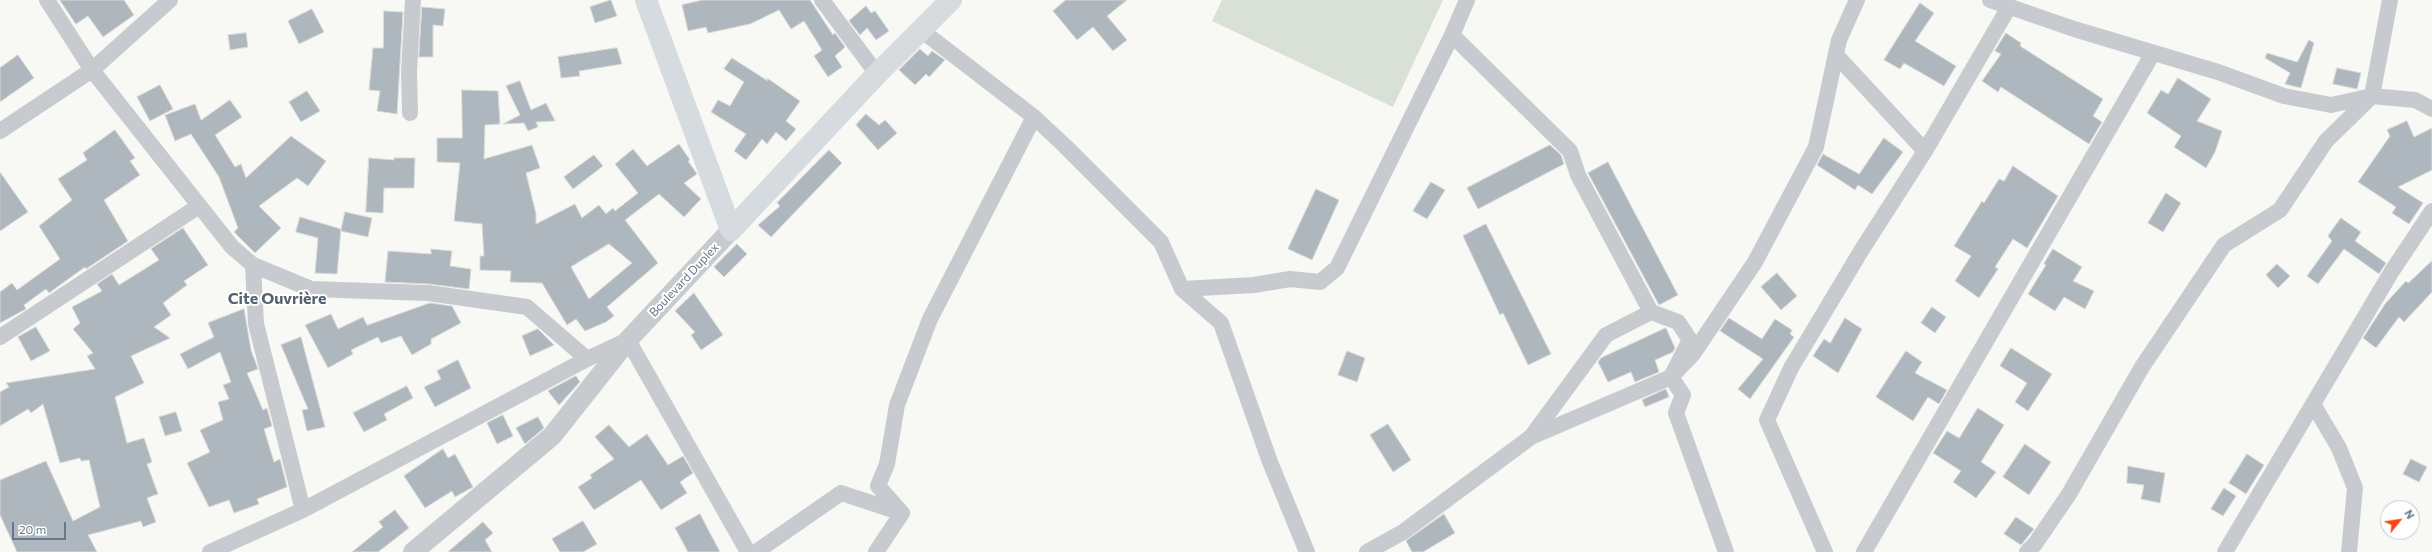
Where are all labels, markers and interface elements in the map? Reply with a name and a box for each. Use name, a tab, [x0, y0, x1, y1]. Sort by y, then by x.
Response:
street label: Boulevard Duplex	[646, 240, 722, 320]
district label: Cite Ouvrière	[228, 289, 326, 309]
north arrow	[2380, 500, 2420, 540]
text: N	[2402, 507, 2418, 521]
scale bar	[14, 514, 68, 540]
text: 20 m	[19, 522, 46, 536]

